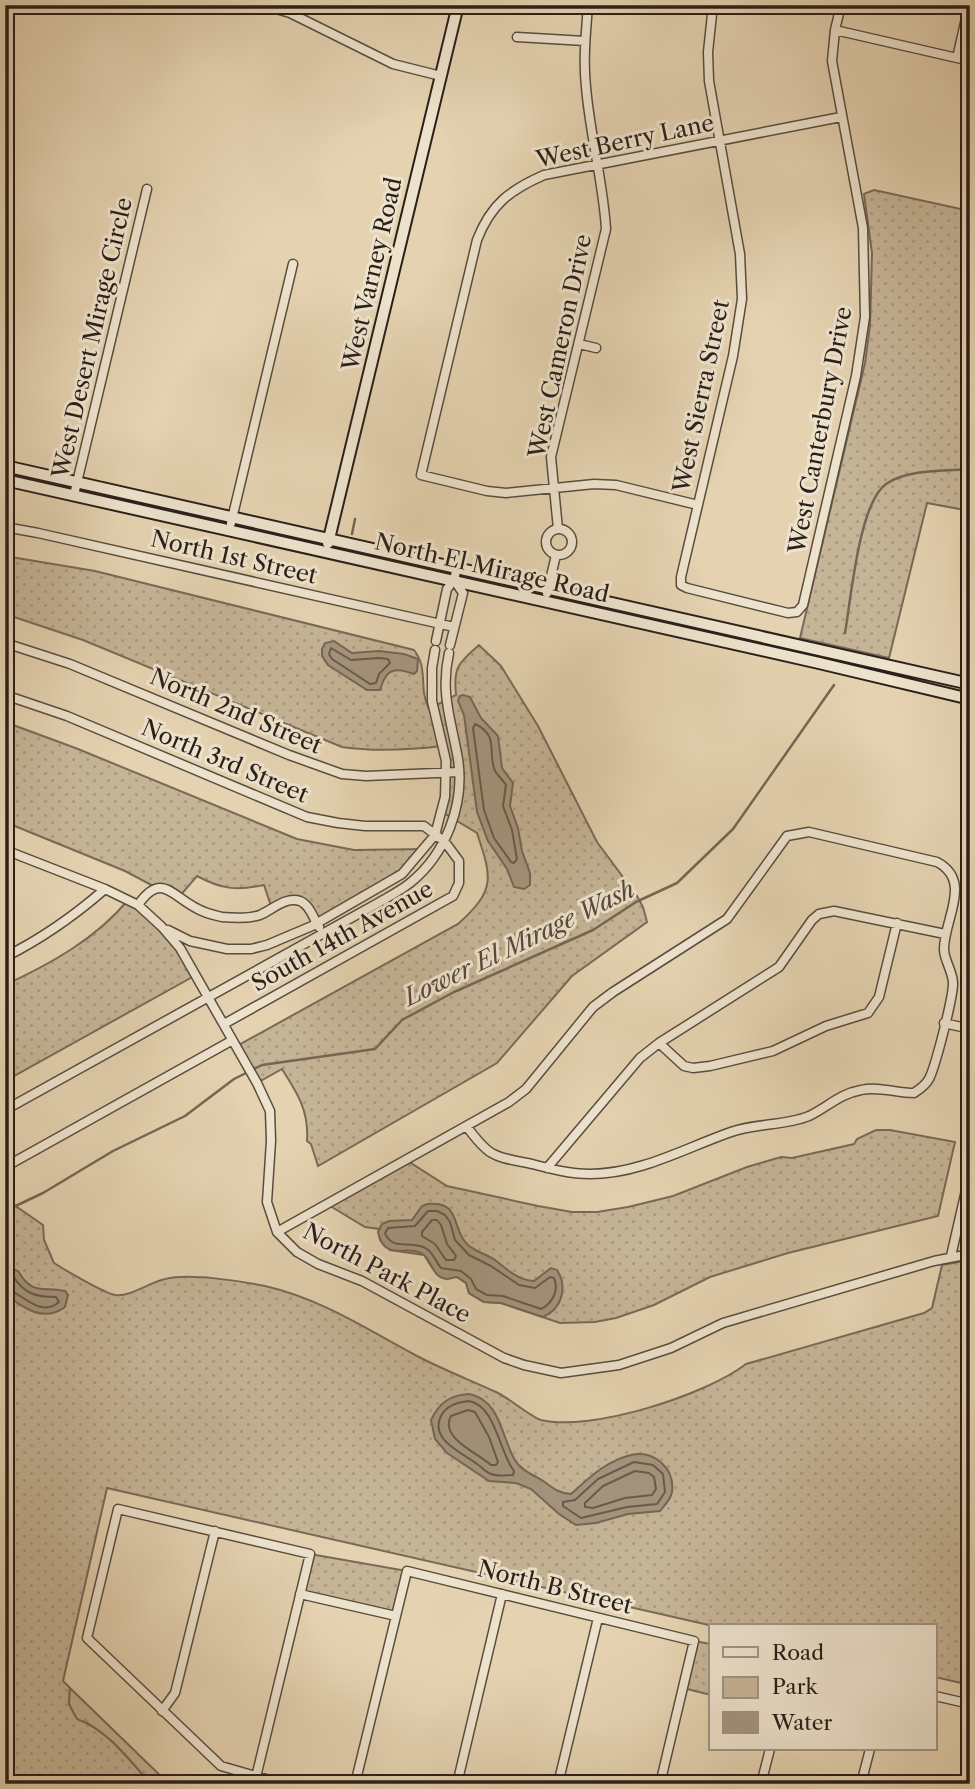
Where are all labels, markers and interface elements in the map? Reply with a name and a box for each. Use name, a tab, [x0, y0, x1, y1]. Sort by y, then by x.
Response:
street label: West Berry Lane	[532, 108, 717, 174]
street label: West Varney Road	[336, 175, 408, 374]
street label: West Desert Mirage Circle	[46, 195, 138, 482]
street label: West Cameron Drive	[522, 231, 597, 461]
street label: West Sierra Street	[667, 297, 735, 496]
street label: West Canterbury Drive	[782, 304, 858, 557]
street label: North 1st Street	[148, 524, 320, 590]
street label: North El Mirage Road	[372, 527, 612, 609]
street label: North 2nd Street	[146, 662, 326, 760]
street label: North 3rd Street	[138, 713, 312, 809]
water label: Lower El Mirage Wash	[397, 874, 639, 1012]
street label: South 14th Avenue	[246, 875, 438, 997]
street label: North Park Place	[298, 1217, 476, 1329]
street label: North B Street	[475, 1554, 635, 1620]
legend	[709, 1624, 936, 1750]
text: Road	[772, 1640, 824, 1665]
text: Park	[772, 1674, 818, 1699]
text: Water	[771, 1710, 832, 1735]

